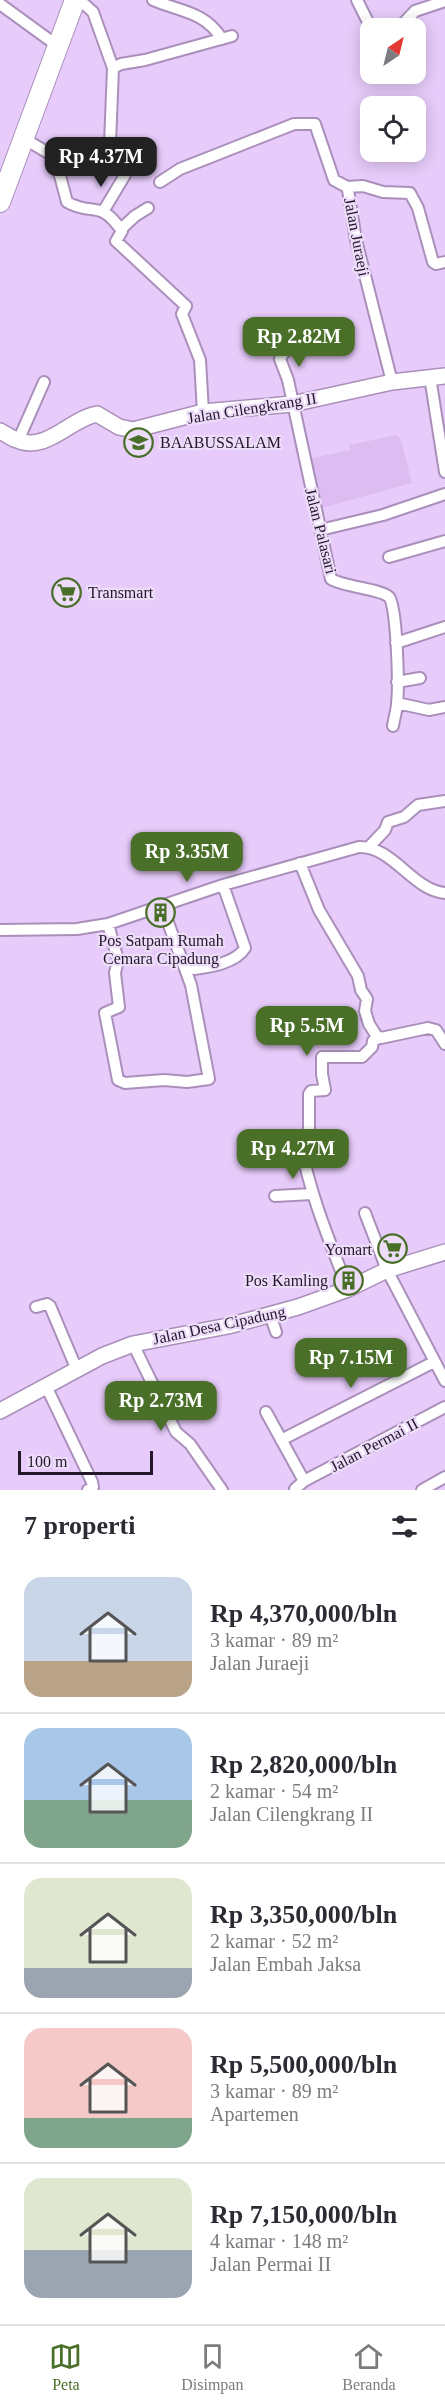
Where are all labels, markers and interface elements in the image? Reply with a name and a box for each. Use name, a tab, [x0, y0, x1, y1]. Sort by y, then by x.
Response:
north arrow	[360, 18, 426, 84]
map controls	[360, 18, 426, 162]
button: locate	[360, 96, 426, 162]
pin: Rp 4.37M	[39, 137, 163, 188]
text: Rp 4.37M	[59, 145, 143, 167]
street label: Jalan Juraeji	[340, 196, 373, 278]
pin: Rp 2.82M	[237, 317, 361, 368]
text: Rp 2.82M	[257, 325, 341, 347]
street label: Jalan Cilengkrang II	[186, 389, 318, 428]
school or university icon: BAABUSSALAM	[123, 426, 155, 458]
place label: BAABUSSALAM	[160, 434, 281, 451]
street label: Jalan Palasari	[302, 486, 340, 576]
supermarket icon: Transmart	[51, 576, 83, 608]
place label: Transmart	[88, 584, 154, 601]
pin: Rp 3.35M	[125, 832, 249, 883]
text: Rp 3.35M	[145, 840, 229, 862]
building icon: Pos Satpam Rumah Cemara Cipadung	[145, 896, 177, 928]
place label: Pos Satpam Rumah Cemara Cipadung	[98, 932, 224, 968]
pin: Rp 5.5M	[252, 1006, 362, 1057]
text: Rp 5.5M	[270, 1014, 344, 1036]
pin: Rp 4.27M	[231, 1129, 355, 1180]
text: Rp 4.27M	[251, 1137, 335, 1159]
supermarket icon: Yomart	[377, 1233, 409, 1265]
place label: Yomart	[325, 1241, 373, 1258]
building icon: Pos Kamling	[333, 1264, 365, 1296]
place label: Pos Kamling	[245, 1272, 328, 1290]
street label: Jalan Desa Cipadung	[151, 1303, 287, 1348]
pin: Rp 7.15M	[289, 1338, 413, 1389]
text: Rp 7.15M	[309, 1346, 393, 1368]
pin: Rp 2.73M	[99, 1381, 223, 1432]
text: Rp 2.73M	[119, 1389, 203, 1411]
street label: Jalan Permai II	[327, 1415, 421, 1475]
scale bar	[18, 1448, 153, 1476]
text: 100 m	[27, 1453, 67, 1470]
icon: filters	[388, 1510, 421, 1543]
text: 7 properti	[24, 1511, 135, 1540]
text: Rp 4,370,000/bln	[210, 1599, 397, 1628]
icon: home	[72, 1601, 144, 1673]
text: 3 kamar · 89 m²	[210, 1629, 338, 1651]
text: Jalan Juraeji	[210, 1652, 309, 1674]
text: Rp 2,820,000/bln	[210, 1750, 397, 1779]
icon: home	[72, 1752, 144, 1824]
text: 2 kamar · 54 m²	[210, 1780, 338, 1802]
text: Jalan Cilengkrang II	[210, 1803, 373, 1825]
text: Rp 3,350,000/bln	[210, 1900, 397, 1929]
icon: home	[72, 1902, 144, 1974]
text: 2 kamar · 52 m²	[210, 1930, 338, 1952]
text: Jalan Embah Jaksa	[210, 1953, 361, 1975]
text: Rp 5,500,000/bln	[210, 2050, 397, 2079]
icon: home	[72, 2052, 144, 2124]
text: 3 kamar · 89 m²	[210, 2080, 338, 2102]
text: Apartemen	[210, 2103, 299, 2125]
text: Rp 7,150,000/bln	[210, 2200, 397, 2229]
icon: home	[72, 2202, 144, 2274]
text: 4 kamar · 148 m²	[210, 2230, 348, 2252]
text: Jalan Permai II	[210, 2253, 331, 2275]
tab: Peta	[49, 2340, 82, 2394]
tab: Disimpan	[181, 2340, 243, 2394]
tab: Beranda	[342, 2340, 396, 2394]

